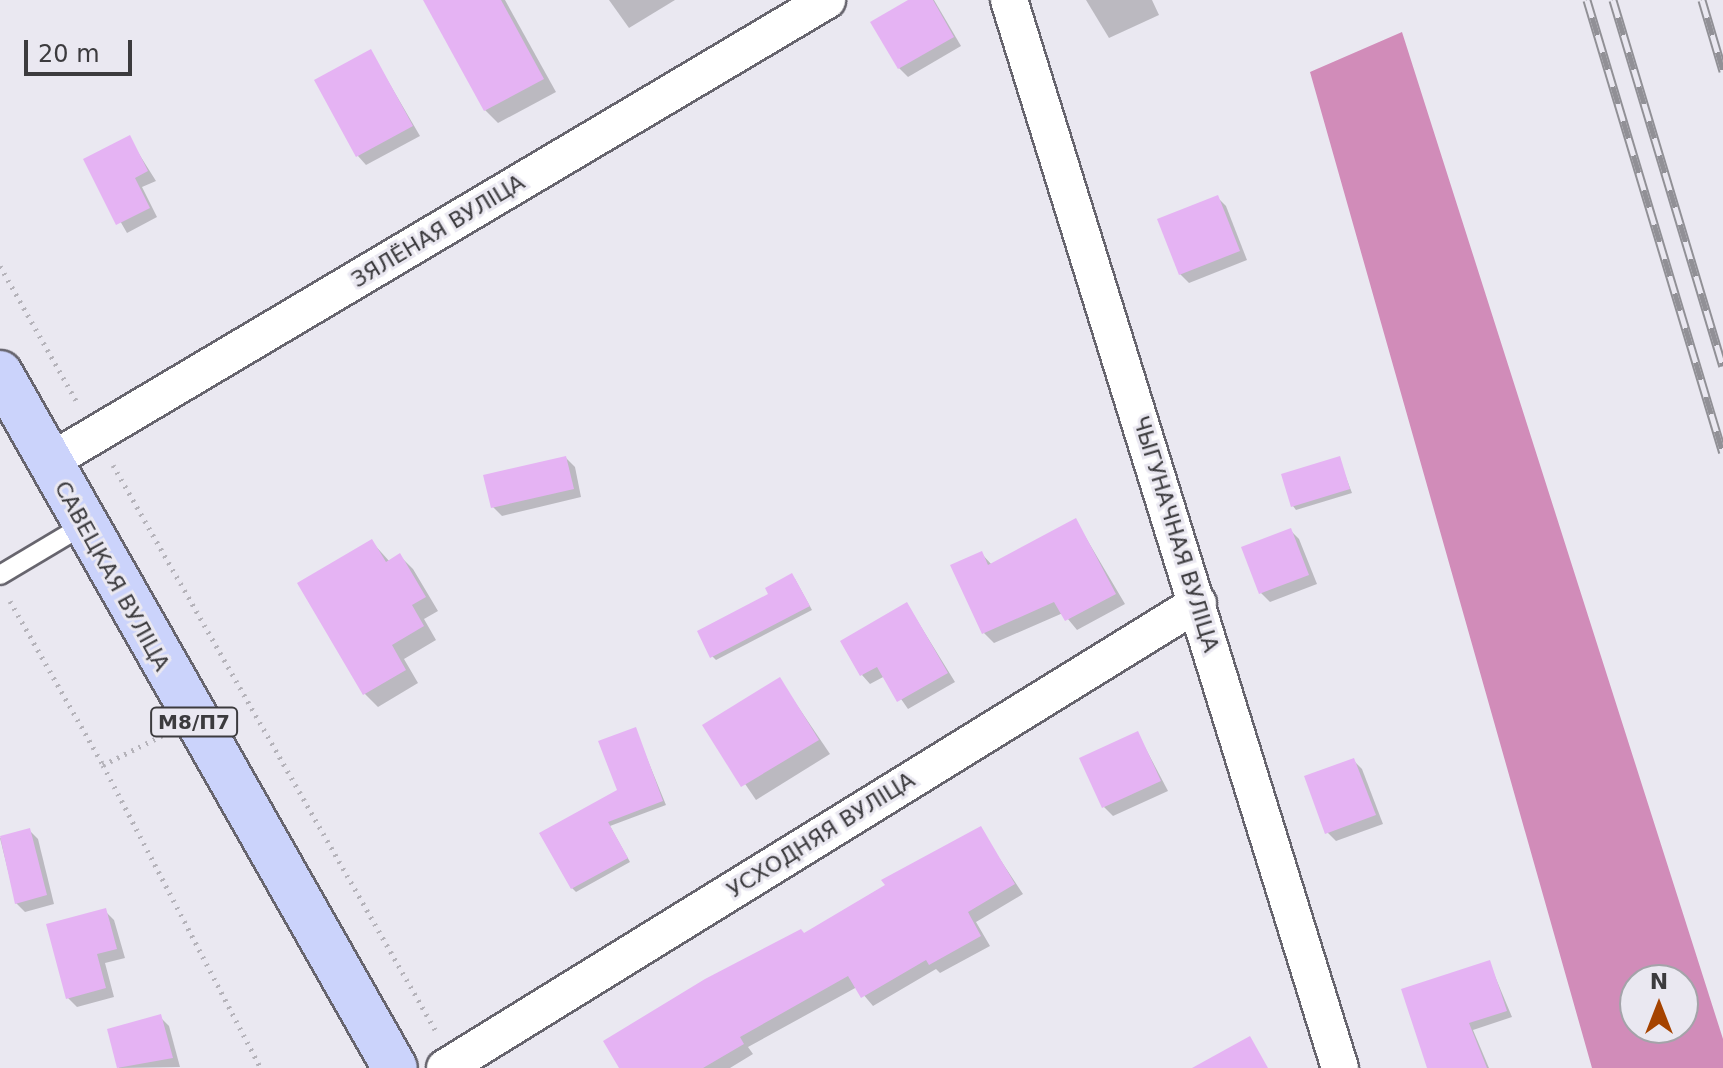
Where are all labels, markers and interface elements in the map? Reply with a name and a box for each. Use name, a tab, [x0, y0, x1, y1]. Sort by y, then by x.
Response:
scale bar	[28, 24, 136, 74]
text: 20 m	[38, 40, 100, 68]
street label: ЗЯЛЁНАЯ ВУЛІЦА	[347, 169, 529, 293]
street label: ЧЫГУНАЧНАЯ ВУЛІЦА	[1127, 413, 1225, 655]
street label: САВЕЦКАЯ ВУЛІЦА	[49, 476, 175, 676]
road number: М8/П7	[150, 706, 238, 738]
street label: УСХОДНЯЯ ВУЛІЦА	[722, 767, 920, 903]
north arrow	[1619, 964, 1699, 1044]
text: N	[1650, 969, 1668, 994]

